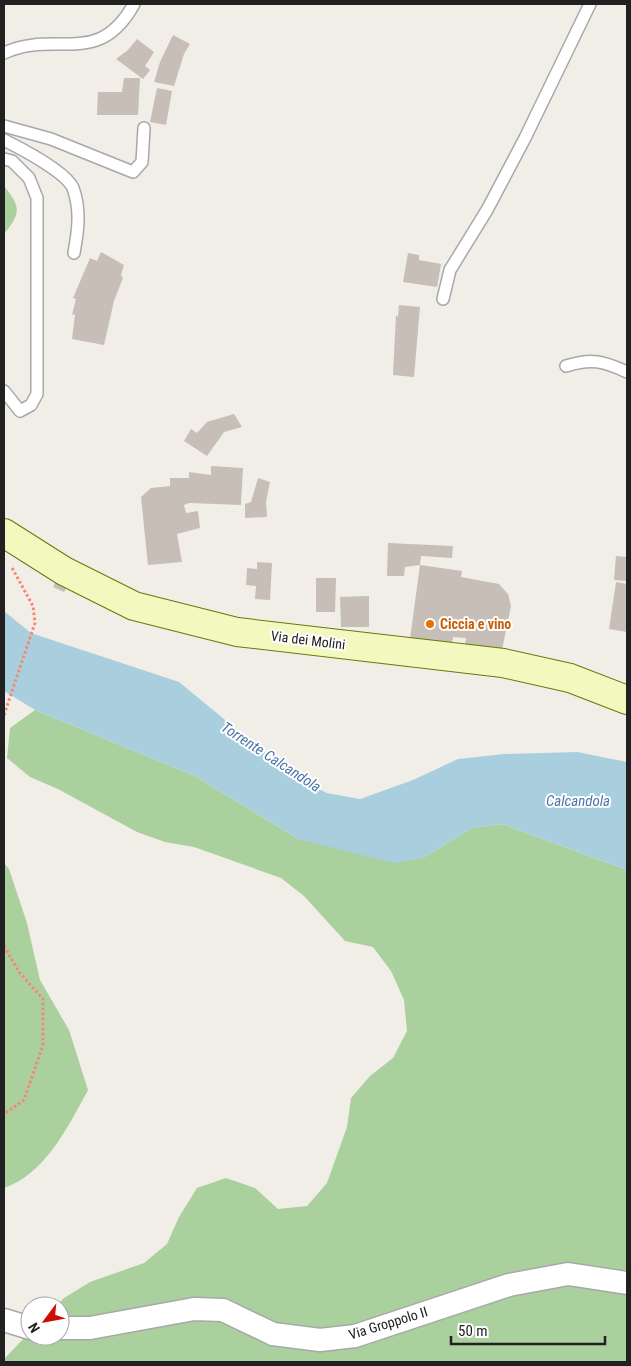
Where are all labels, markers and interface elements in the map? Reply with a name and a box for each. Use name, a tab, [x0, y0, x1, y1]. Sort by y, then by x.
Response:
place label: Ciccia e vino	[440, 616, 511, 632]
marker: Ciccia e vino	[424, 618, 436, 630]
street label: Via dei Molini	[270, 627, 346, 653]
water label: Torrente Calcandola	[218, 718, 324, 796]
water label: Calcandola	[546, 792, 610, 810]
north arrow	[20, 1296, 70, 1346]
street label: Via Groppolo II	[347, 1303, 429, 1343]
scale bar	[451, 1314, 605, 1346]
text: N	[25, 1320, 43, 1336]
text: 50 m	[458, 1322, 488, 1340]

